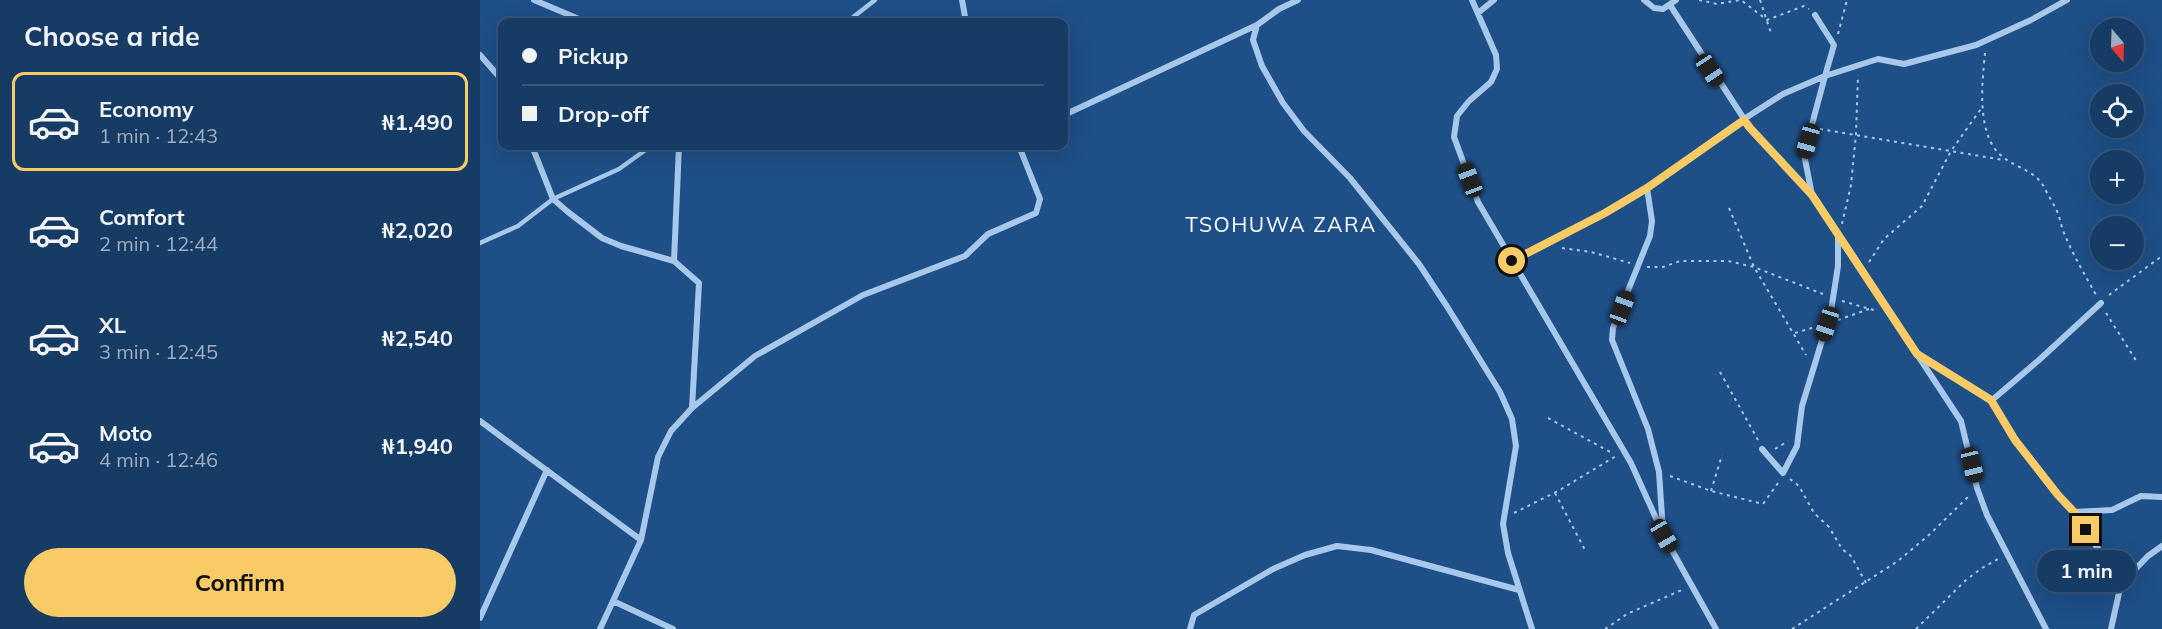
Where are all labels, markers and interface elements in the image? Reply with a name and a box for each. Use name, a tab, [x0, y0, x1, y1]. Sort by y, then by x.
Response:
north arrow	[2090, 18, 2144, 72]
map controls	[2090, 18, 2144, 270]
text: Choose a ride	[24, 19, 200, 53]
text: Pickup	[558, 42, 628, 70]
car	[1692, 50, 1728, 90]
button: locate	[2090, 84, 2144, 138]
icon: car	[27, 95, 81, 149]
text: Economy	[99, 95, 194, 123]
text: Drop-off	[558, 100, 649, 128]
text: ₦1,490	[382, 108, 453, 136]
car	[1794, 121, 1822, 161]
text: 1 min · 12:43	[99, 123, 218, 148]
button: +	[2090, 150, 2144, 204]
car	[1455, 160, 1485, 200]
icon: car	[27, 203, 81, 257]
text: Comfort	[99, 203, 185, 231]
district label: TSOHUWA ZARA	[1185, 211, 1377, 237]
text: ₦2,020	[382, 216, 453, 244]
button: −	[2090, 216, 2144, 270]
text: 2 min · 12:44	[99, 231, 218, 256]
route start	[1498, 247, 1525, 274]
car	[1607, 288, 1637, 328]
car	[1813, 304, 1841, 344]
icon: car	[27, 311, 81, 365]
text: XL	[99, 311, 126, 339]
text: ₦2,540	[382, 324, 453, 352]
text: 3 min · 12:45	[99, 339, 218, 364]
icon: car	[27, 419, 81, 473]
text: Moto	[99, 419, 152, 447]
text: ₦1,940	[382, 432, 453, 460]
car	[1959, 445, 1985, 485]
text: 4 min · 12:46	[99, 447, 218, 472]
car	[1647, 516, 1681, 556]
route end	[2072, 516, 2099, 543]
button: Confirm	[24, 548, 456, 617]
callout: 1 min	[2036, 551, 2136, 593]
text: 1 min	[2060, 558, 2113, 583]

